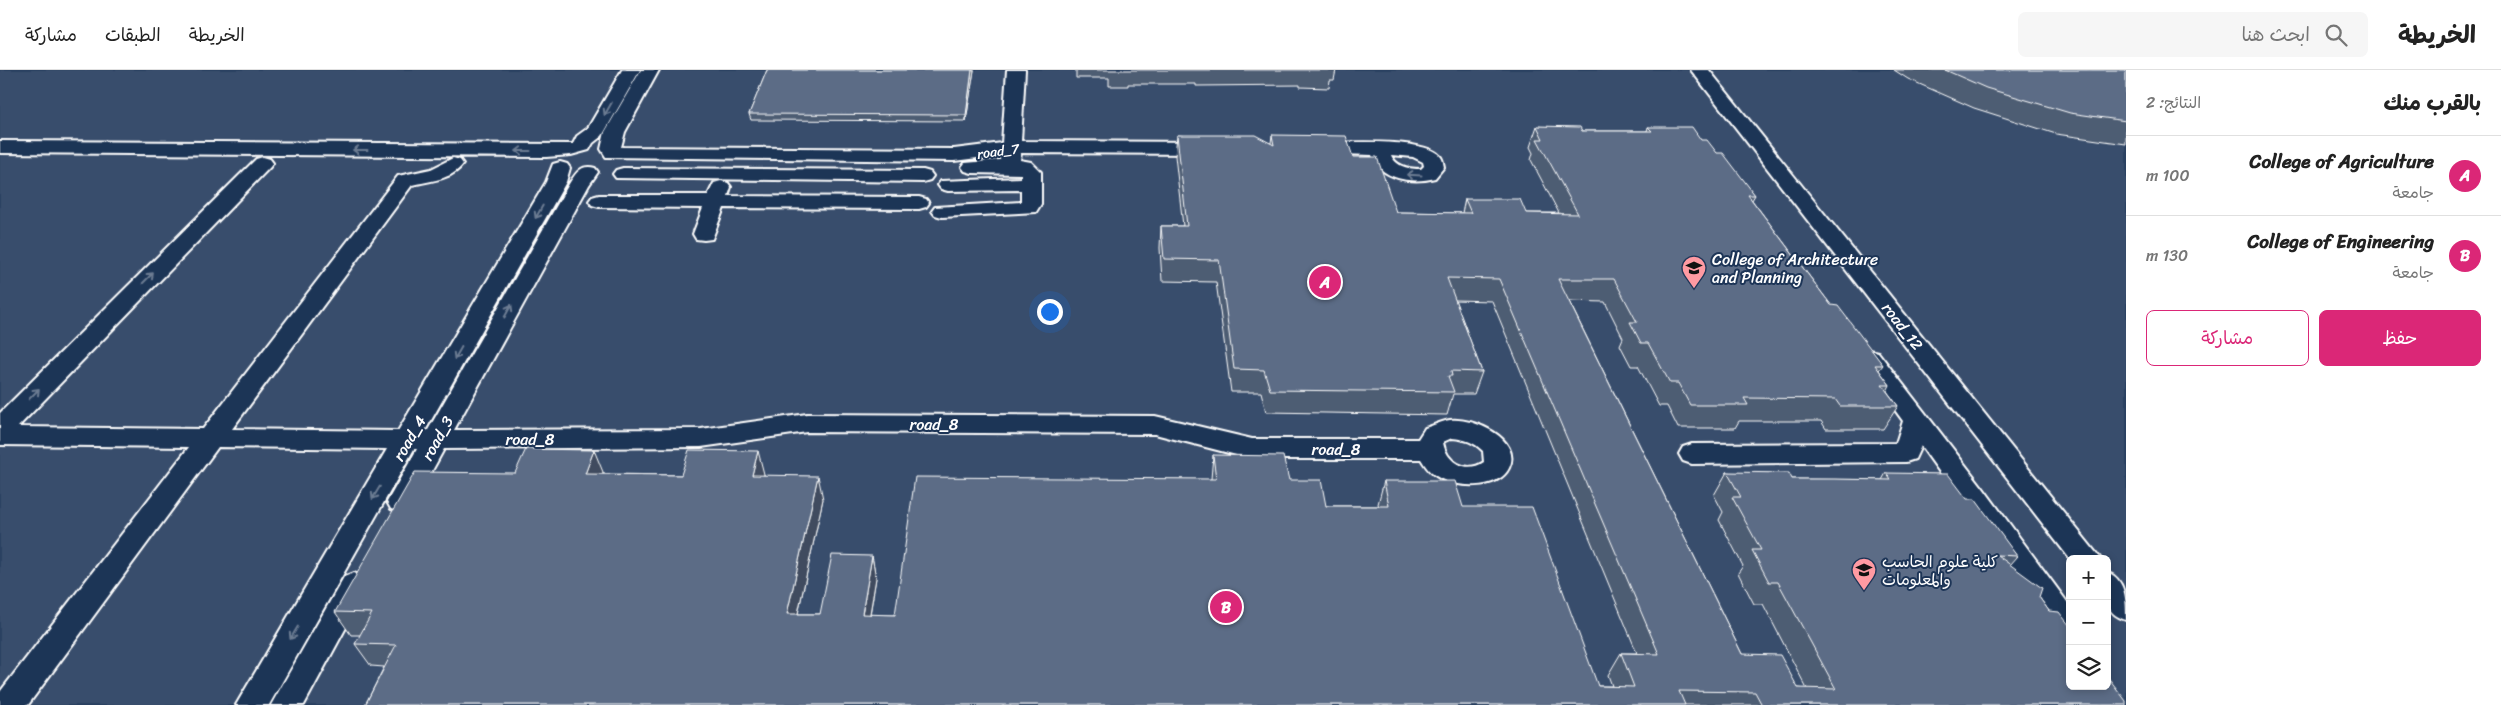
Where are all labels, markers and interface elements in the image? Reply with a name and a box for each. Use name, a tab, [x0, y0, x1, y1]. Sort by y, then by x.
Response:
search box	[2018, 12, 2368, 57]
text: الخريطة	[2398, 14, 2476, 56]
text: ابحث هنا	[2241, 18, 2310, 51]
text: مشاركة	[25, 19, 77, 51]
text: الطبقات	[105, 19, 161, 51]
text: الخريطة	[189, 19, 245, 51]
icon: search	[2322, 21, 2350, 49]
text: بالقرب منك	[2383, 84, 2481, 122]
text: النتائج: 2	[2146, 88, 2201, 117]
one-way arrow	[603, 102, 613, 116]
street label: road_7	[975, 136, 1022, 167]
one-way arrow	[353, 145, 369, 155]
text: College of Agriculture	[2250, 145, 2434, 178]
one-way arrow	[515, 146, 532, 156]
text: 100 m	[2146, 161, 2190, 190]
text: A	[2460, 161, 2470, 190]
one-way arrow	[1406, 170, 1422, 179]
text: جامعة	[2392, 178, 2434, 207]
one-way arrow	[534, 204, 544, 219]
text: College of Engineering	[2247, 225, 2434, 258]
text: 130 m	[2146, 241, 2188, 270]
text: B	[2460, 241, 2470, 270]
place label: College of Architecture and Planning	[1712, 245, 1878, 292]
school or university icon: College of Architecture and Planning	[1681, 255, 1707, 289]
text: جامعة	[2392, 258, 2434, 287]
pin: A	[1309, 263, 1341, 301]
one-way arrow	[142, 272, 154, 284]
street label: road_12	[1874, 296, 1931, 357]
your location	[1037, 299, 1063, 325]
one-way arrow	[503, 304, 513, 319]
button: مشاركة	[2146, 310, 2309, 366]
button: حفظ	[2319, 310, 2481, 366]
one-way arrow	[453, 345, 463, 359]
one-way arrow	[28, 387, 40, 400]
street label: road_4	[385, 410, 434, 467]
street label: road_3	[413, 410, 462, 466]
street label: road_8	[910, 410, 959, 439]
street label: road_8	[506, 425, 555, 454]
street label: road_8	[1312, 435, 1361, 464]
one-way arrow	[371, 486, 381, 500]
place label: كلية علوم الحاسب والمعلومات	[1882, 547, 1998, 594]
map controls	[2066, 555, 2111, 690]
button: +	[2066, 555, 2111, 600]
school or university icon: كلية علوم الحاسب والمعلومات	[1851, 557, 1877, 591]
pin: B	[1210, 588, 1242, 626]
button: −	[2066, 600, 2111, 645]
one-way arrow	[288, 626, 298, 640]
button: layers	[2066, 645, 2111, 690]

